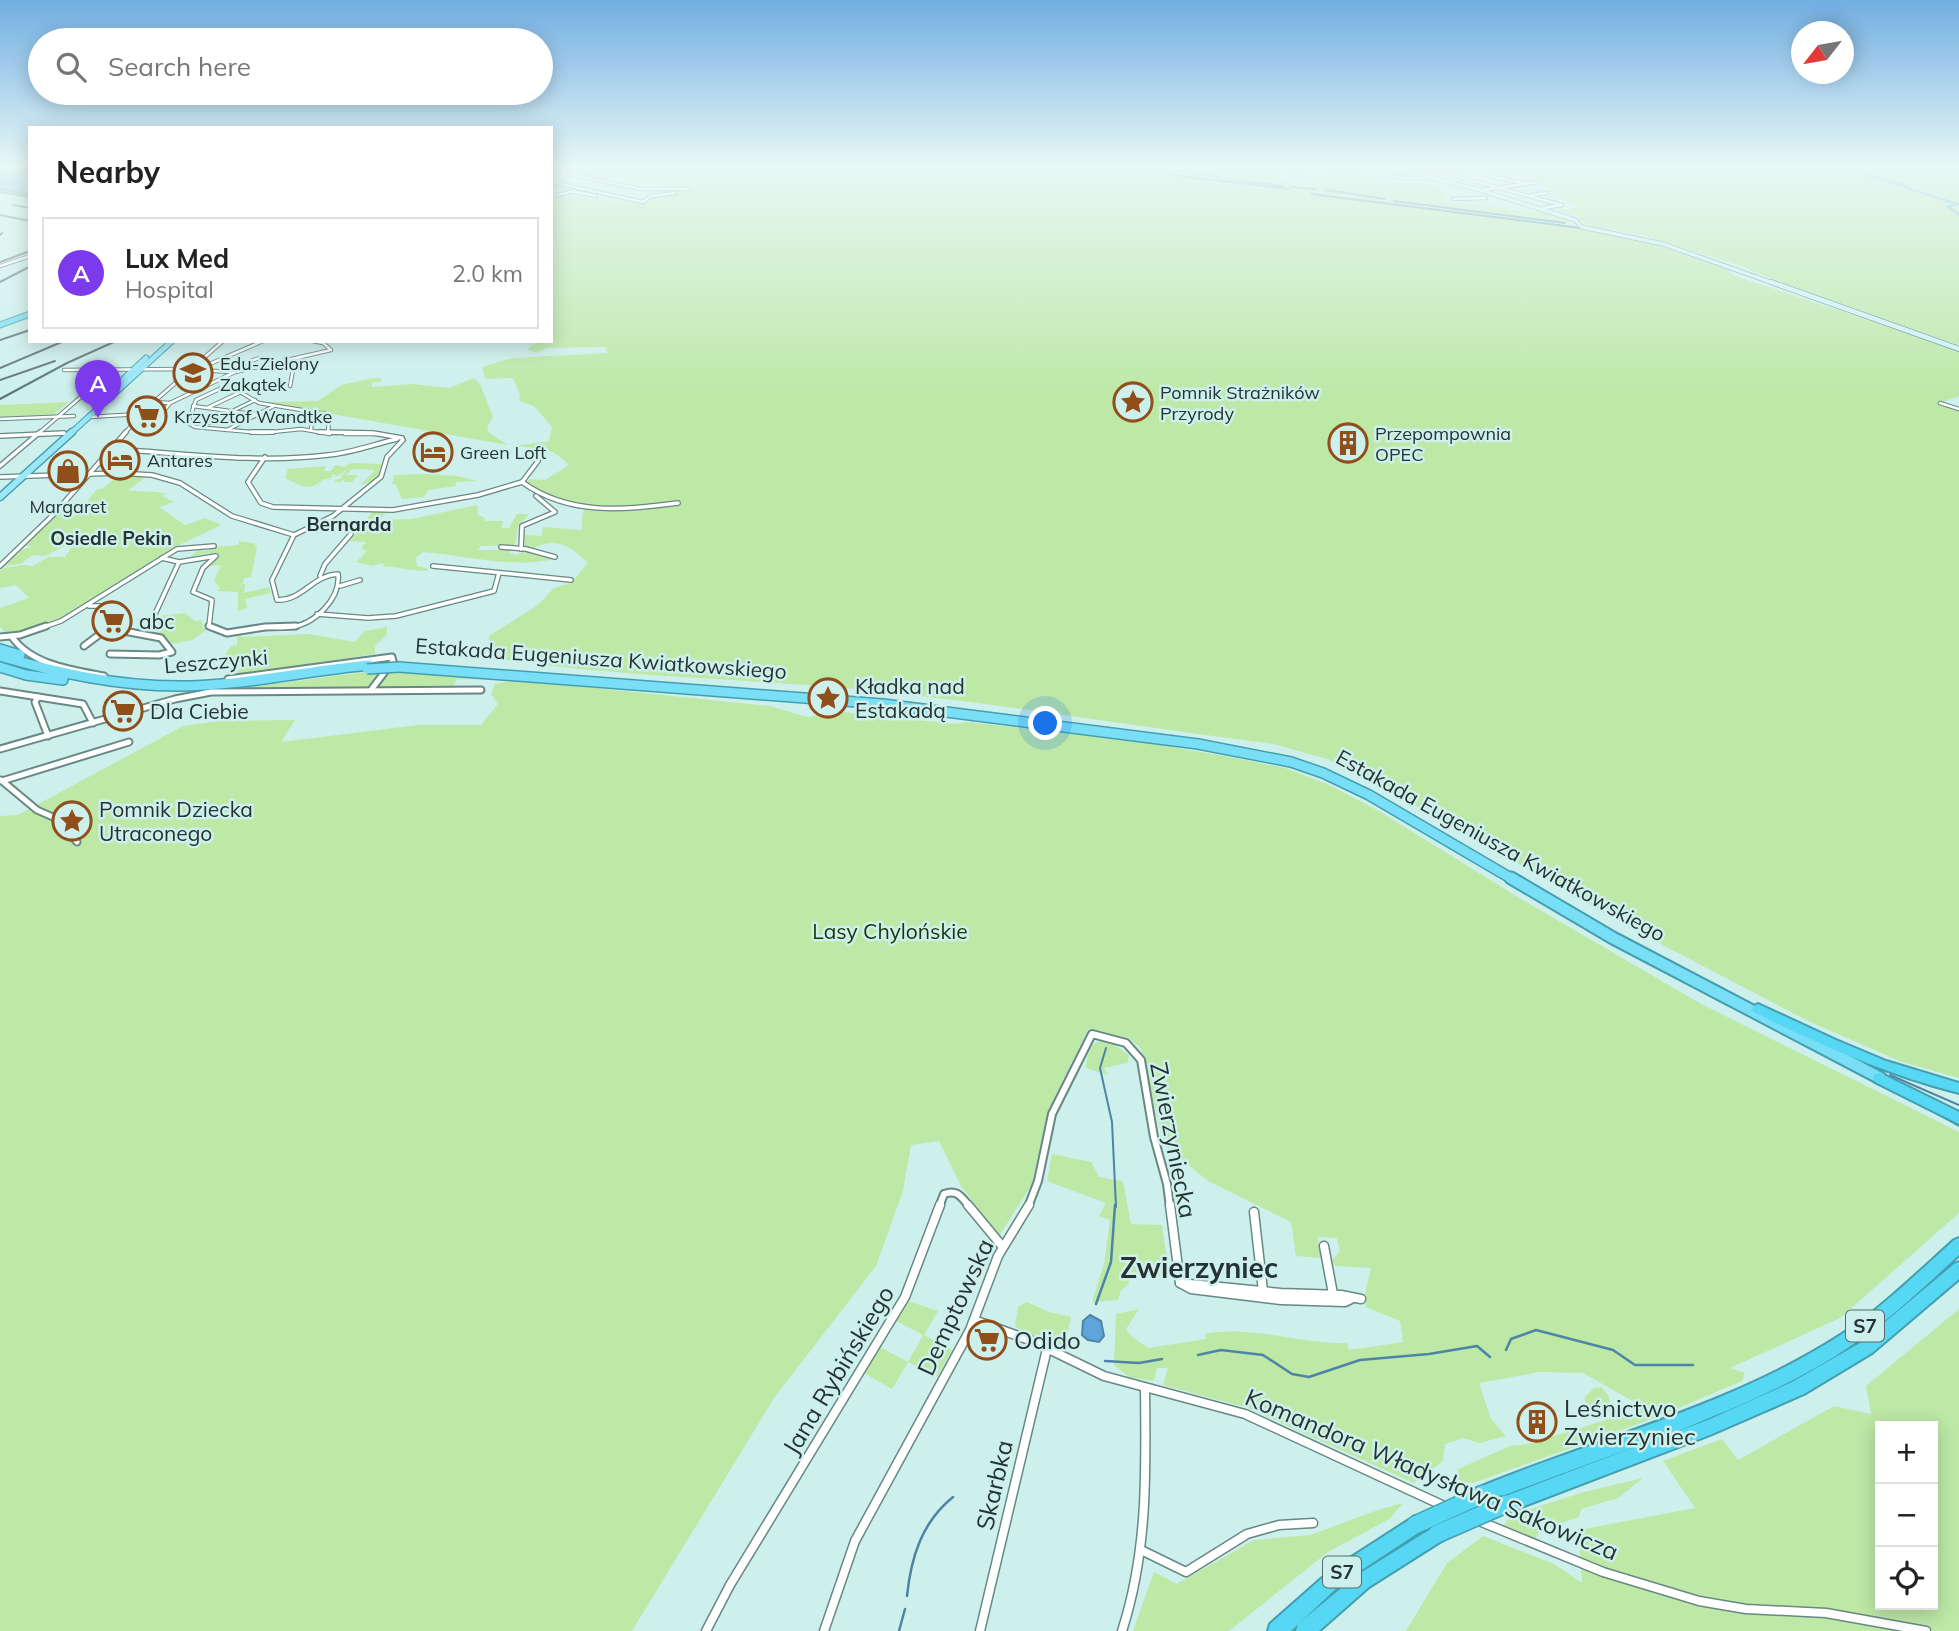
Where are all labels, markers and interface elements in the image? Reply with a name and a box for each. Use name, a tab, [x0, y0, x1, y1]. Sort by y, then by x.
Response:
north arrow	[1791, 21, 1854, 84]
search box	[28, 28, 553, 105]
icon: search	[52, 48, 90, 86]
text: Search here	[108, 50, 251, 83]
text: Nearby	[56, 153, 160, 191]
text: Lux Med	[125, 242, 229, 275]
text: A	[72, 259, 90, 288]
text: 2.0 km	[452, 259, 523, 288]
text: Hospital	[125, 275, 214, 304]
school or university icon: Edu-Zielony Zakątek	[172, 352, 214, 394]
place label: Edu-Zielony Zakątek	[220, 352, 319, 396]
pin: A	[75, 360, 121, 418]
place icon: Pomnik Strażników Przyrody	[1112, 381, 1154, 423]
place label: Pomnik Strażników Przyrody	[1160, 381, 1320, 425]
supermarket icon: Krzysztof Wandtke	[126, 395, 168, 437]
place label: Krzysztof Wandtke	[174, 405, 332, 428]
building icon: Przepompownia OPEC	[1327, 422, 1369, 464]
place label: Przepompownia OPEC	[1375, 422, 1511, 466]
hotel icon: Green Loft	[412, 431, 454, 473]
hotel icon: Antares	[99, 439, 141, 481]
place label: Green Loft	[460, 441, 546, 464]
place label: Antares	[147, 449, 213, 472]
shop icon: Margaret	[47, 450, 89, 492]
place label: Margaret	[30, 495, 106, 518]
district label: Bernarda	[306, 512, 392, 536]
district label: Osiedle Pekin	[50, 526, 172, 550]
supermarket icon: abc	[91, 600, 133, 642]
place label: abc	[139, 608, 175, 634]
street label: Estakada Eugeniusza Kwiatkowskiego	[414, 632, 788, 684]
street label: Leszczynki	[163, 644, 269, 678]
place label: Kładka nad Estakadą	[855, 673, 965, 723]
place icon: Kładka nad Estakadą	[807, 677, 849, 719]
supermarket icon: Dla Ciebie	[102, 690, 144, 732]
place label: Dla Ciebie	[150, 698, 249, 724]
your location	[1028, 706, 1062, 740]
street label: Estakada Eugeniusza Kwiatkowskiego	[1332, 743, 1670, 947]
place label: Pomnik Dziecka Utraconego	[99, 796, 253, 846]
place icon: Pomnik Dziecka Utraconego	[51, 800, 93, 842]
park label: Lasy Chylońskie	[812, 918, 968, 944]
street label: Zwierzyniecka	[1144, 1059, 1204, 1221]
street label: Demptowska	[910, 1234, 1000, 1380]
district label: Zwierzyniec	[1120, 1250, 1278, 1285]
street label: Jana Rybińskiego	[776, 1280, 900, 1460]
road number: S7	[1846, 1310, 1884, 1342]
supermarket icon: Odido	[966, 1319, 1008, 1361]
place label: Odido	[1014, 1325, 1081, 1355]
street label: Komandora Władysława Sakowicza	[1241, 1382, 1623, 1566]
place label: Leśnictwo Zwierzyniec	[1564, 1393, 1696, 1451]
building icon: Leśnictwo Zwierzyniec	[1516, 1401, 1558, 1443]
map controls	[1875, 1421, 1938, 1610]
button: +	[1875, 1421, 1938, 1484]
street label: Skarbka	[969, 1437, 1019, 1533]
button: −	[1875, 1484, 1938, 1547]
button: locate	[1875, 1547, 1938, 1610]
road number: S7	[1323, 1556, 1361, 1588]

